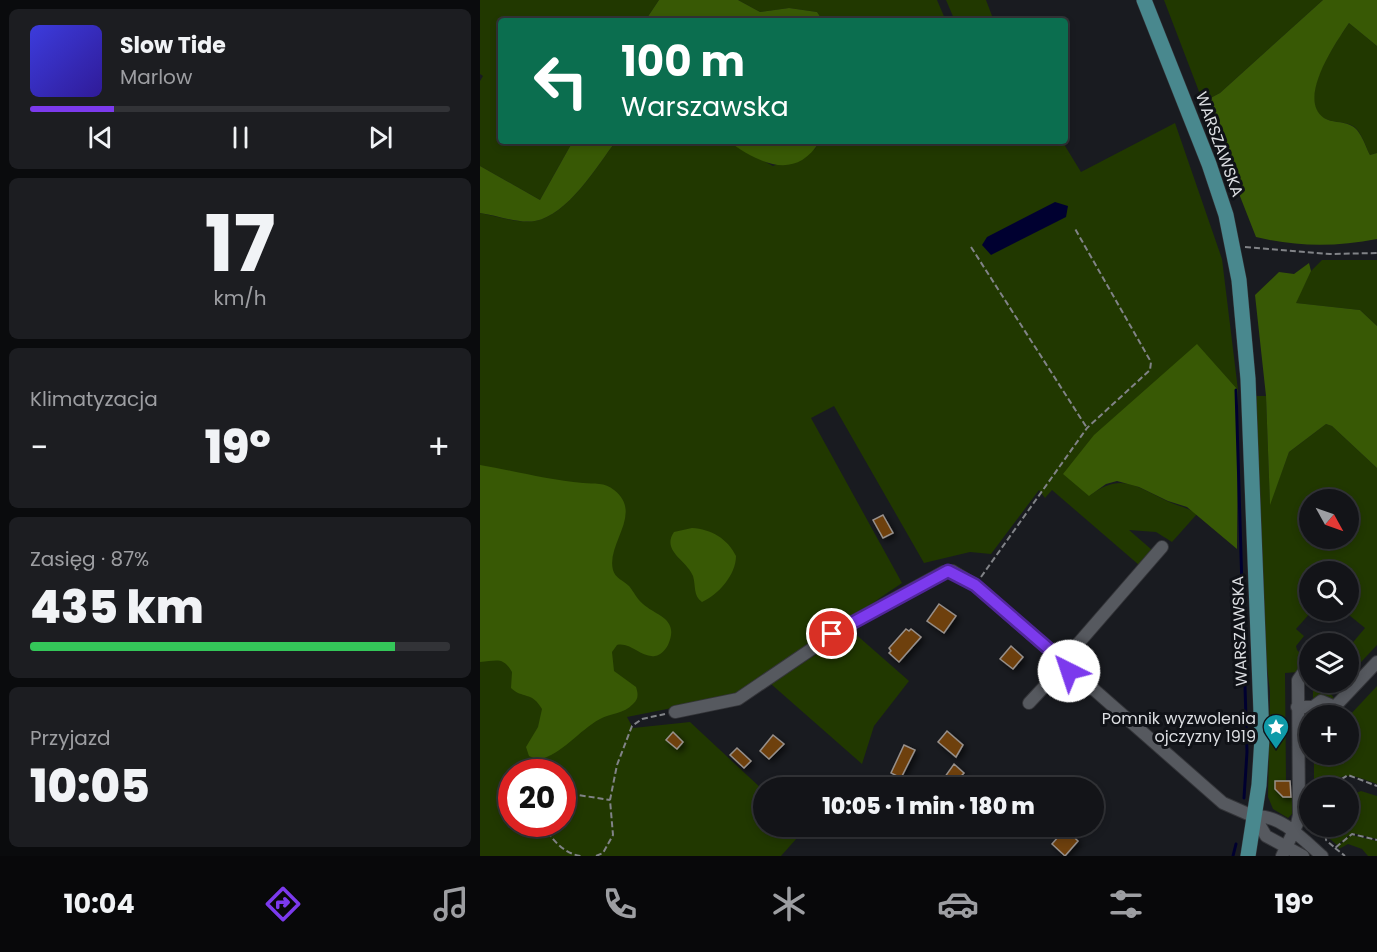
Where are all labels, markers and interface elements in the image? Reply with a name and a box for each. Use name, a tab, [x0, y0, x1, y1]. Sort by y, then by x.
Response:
text: Slow Tide	[120, 30, 226, 61]
text: 100 m	[621, 32, 745, 91]
icon: left	[522, 42, 600, 120]
text: Marlow	[120, 63, 192, 91]
text: Warszawska	[621, 88, 789, 125]
street label: WARSZAWSKA	[1190, 88, 1249, 200]
icon: previous	[84, 121, 117, 154]
icon: pause	[224, 121, 257, 154]
icon: next	[364, 121, 397, 154]
text: 17	[204, 189, 276, 298]
text: km/h	[213, 284, 267, 312]
text: Klimatyzacja	[30, 385, 158, 413]
text: 19°	[205, 416, 271, 479]
text: −	[30, 424, 48, 471]
text: +	[427, 424, 450, 471]
north arrow	[1299, 489, 1359, 549]
map controls	[1299, 489, 1359, 837]
text: Zasięg · 87%	[30, 545, 149, 573]
button: search	[1299, 561, 1359, 621]
street label: WARSZAWSKA	[1226, 575, 1253, 687]
text: 435 km	[30, 576, 204, 639]
pin	[806, 608, 857, 659]
icon: arrive	[815, 617, 848, 650]
button: layers	[1299, 633, 1359, 693]
position arrow	[1037, 639, 1101, 703]
button: +	[1299, 705, 1359, 765]
place label: Pomnik wyzwolenia ojczyzny 1919	[1102, 707, 1256, 748]
place icon: Pomnik wyzwolenia ojczyzny 1919	[1261, 712, 1291, 750]
text: Przyjazd	[30, 724, 111, 752]
text: 10:05	[30, 755, 150, 818]
speed limit sign: 20	[498, 759, 576, 837]
button: −	[1299, 777, 1359, 837]
text: 10:05 · 1 min · 180 m	[822, 791, 1035, 822]
icon: directions	[262, 883, 304, 925]
icon: music	[430, 883, 472, 925]
icon: phone	[599, 883, 641, 925]
icon: climate	[768, 883, 810, 925]
icon: car	[937, 883, 979, 925]
icon: filters	[1105, 883, 1147, 925]
text: 10:04	[63, 885, 135, 922]
text: 19°	[1274, 885, 1314, 922]

